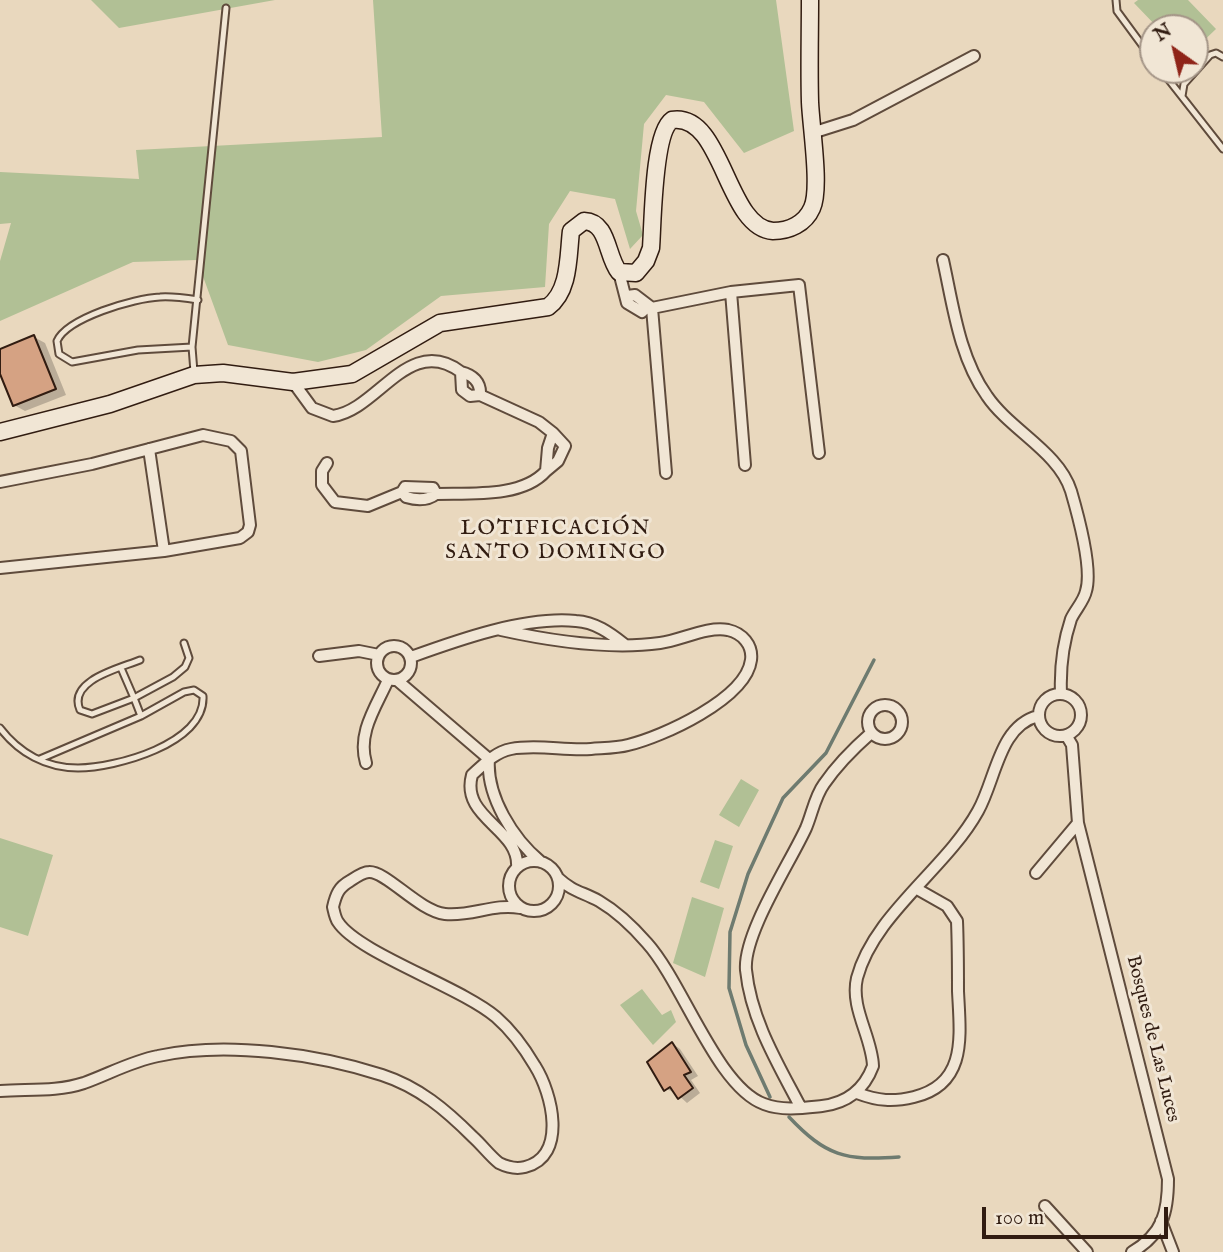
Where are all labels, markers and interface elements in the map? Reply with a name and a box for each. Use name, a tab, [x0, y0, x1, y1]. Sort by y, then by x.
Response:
north arrow	[1139, 14, 1209, 84]
text: N	[1150, 19, 1177, 48]
district label: LOTIFICACIÓN SANTO DOMINGO	[447, 517, 665, 567]
street label: Bosques de Las Luces	[1120, 953, 1184, 1125]
scale bar	[985, 1192, 1170, 1236]
text: 100 m	[995, 1205, 1044, 1232]

